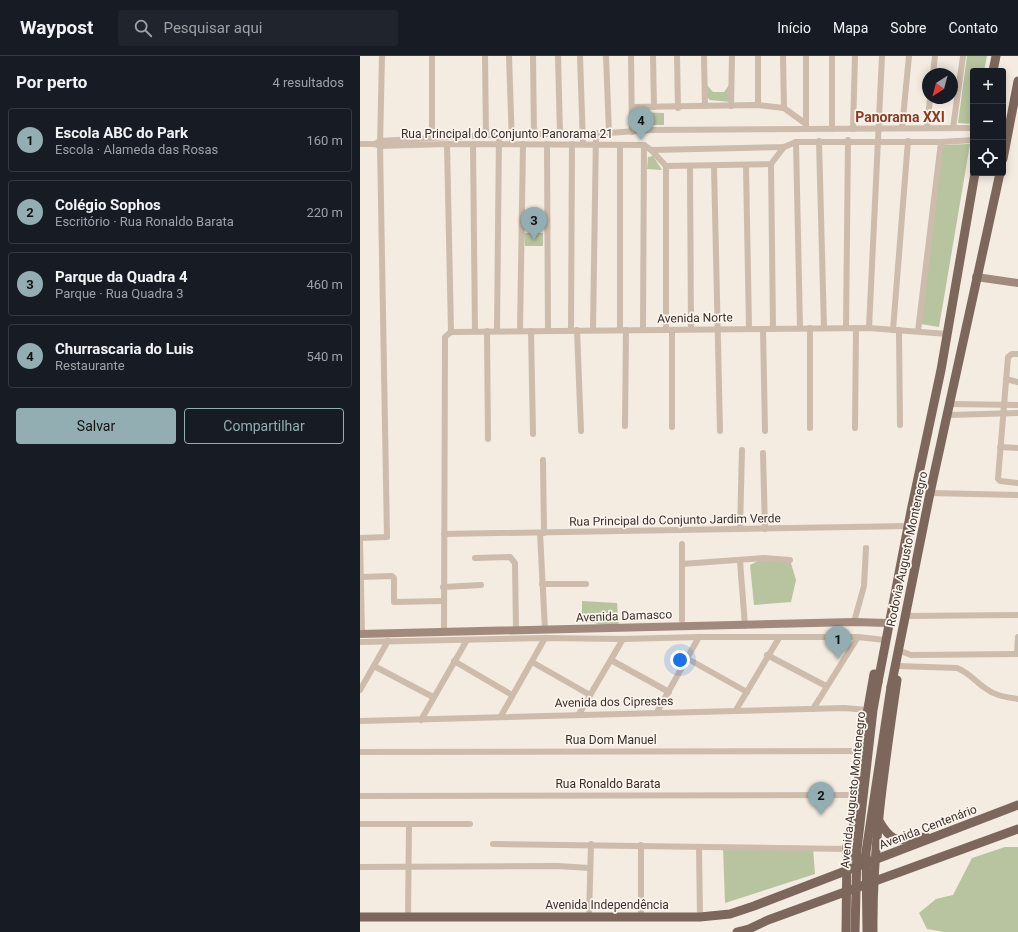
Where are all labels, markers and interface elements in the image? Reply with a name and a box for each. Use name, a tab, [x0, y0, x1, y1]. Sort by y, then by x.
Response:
search box	[118, 10, 398, 46]
text: Waypost	[20, 16, 94, 39]
icon: search	[132, 17, 154, 39]
text: Pesquisar aqui	[164, 19, 262, 37]
text: Início	[777, 20, 811, 36]
text: Mapa	[833, 20, 868, 36]
text: Sobre	[890, 20, 927, 36]
text: Contato	[949, 20, 998, 36]
north arrow	[922, 68, 958, 104]
map controls	[970, 68, 1006, 176]
button: +	[970, 68, 1006, 104]
text: Por perto	[16, 72, 87, 92]
text: 4 resultados	[272, 75, 344, 90]
button: −	[970, 104, 1006, 140]
pin: 4	[628, 107, 654, 140]
district label: Panorama XXI	[855, 109, 945, 125]
text: Escola ABC do Park	[55, 124, 188, 142]
street label: Rua Principal do Conjunto Panorama 21	[401, 127, 613, 141]
text: 1	[26, 133, 34, 148]
text: 160 m	[306, 133, 343, 148]
button: locate	[970, 140, 1006, 176]
text: Escola · Alameda das Rosas	[55, 142, 218, 157]
text: Colégio Sophos	[55, 196, 161, 214]
text: 2	[26, 205, 34, 220]
text: 220 m	[306, 205, 343, 220]
pin: 3	[521, 207, 547, 240]
text: Escritório · Rua Ronaldo Barata	[55, 214, 234, 229]
text: Parque da Quadra 4	[55, 268, 188, 286]
text: 3	[26, 277, 34, 292]
text: 460 m	[306, 277, 343, 292]
text: Parque · Rua Quadra 3	[55, 286, 184, 301]
street label: Avenida Norte	[657, 310, 733, 326]
text: Churrascaria do Luis	[55, 340, 194, 358]
text: 4	[26, 349, 34, 364]
text: 540 m	[306, 349, 343, 364]
text: Restaurante	[55, 358, 125, 373]
button: Salvar	[16, 408, 176, 444]
button: Compartilhar	[184, 408, 344, 444]
street label: Rodovia Augusto Montenegro	[884, 470, 930, 628]
street label: Rua Principal do Conjunto Jardim Verde	[569, 511, 781, 529]
street label: Avenida Damasco	[576, 607, 672, 625]
pin: 1	[825, 626, 851, 659]
your location	[670, 650, 690, 670]
street label: Avenida dos Ciprestes	[555, 694, 673, 710]
street label: Avenida Augusto Montenegro	[838, 711, 868, 869]
street label: Rua Dom Manuel	[565, 733, 657, 747]
street label: Rua Ronaldo Barata	[555, 777, 661, 791]
pin: 2	[808, 782, 834, 815]
street label: Avenida Centenário	[877, 802, 979, 852]
street label: Avenida Independência	[545, 898, 669, 912]

